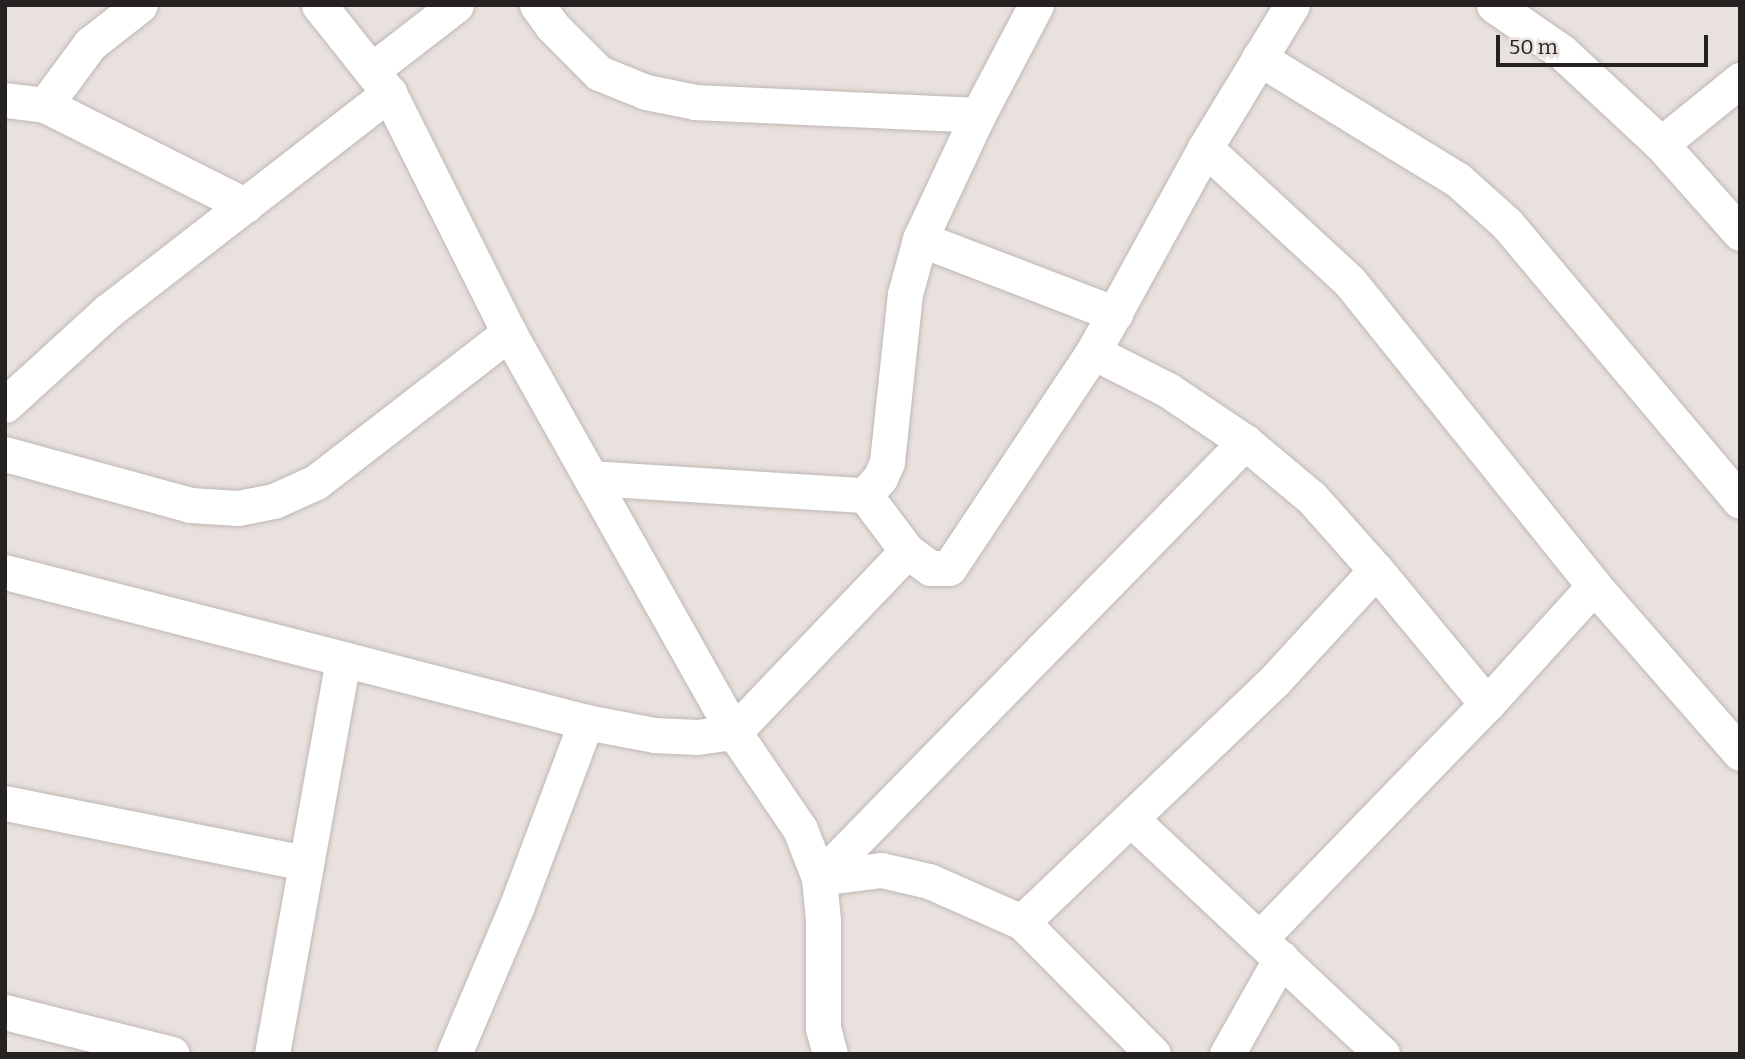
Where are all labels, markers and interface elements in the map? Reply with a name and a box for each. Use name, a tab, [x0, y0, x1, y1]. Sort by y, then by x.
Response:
scale bar	[1500, 21, 1712, 65]
text: 50 m	[1509, 34, 1558, 60]

